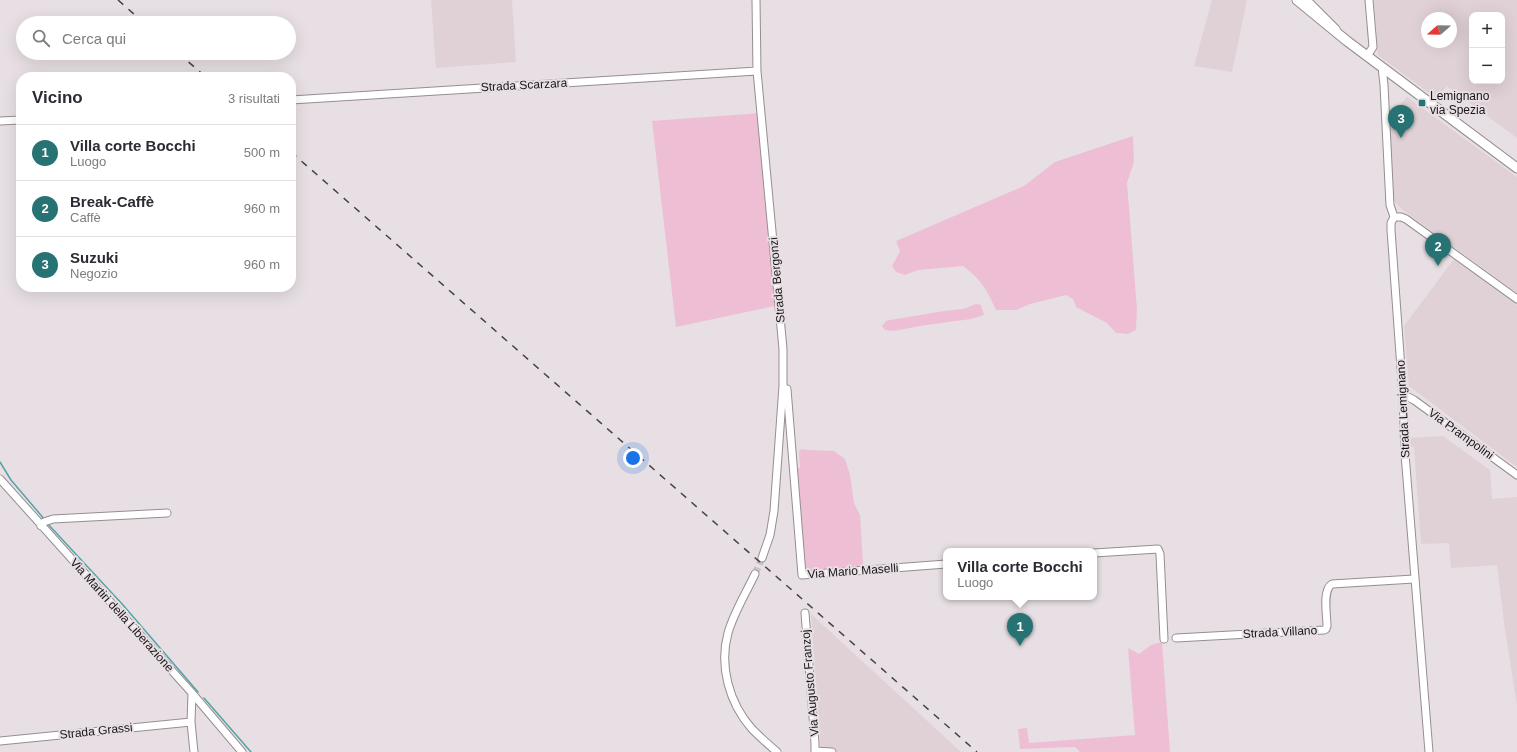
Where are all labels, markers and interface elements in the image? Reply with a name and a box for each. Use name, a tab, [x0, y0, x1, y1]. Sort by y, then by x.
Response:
north arrow	[1421, 12, 1457, 48]
map controls	[1469, 12, 1505, 84]
button: +	[1469, 12, 1505, 48]
search box	[16, 16, 296, 60]
icon: search	[30, 27, 52, 49]
text: Cerca qui	[62, 30, 126, 47]
button: −	[1469, 48, 1505, 84]
street label: Strada Scarzara	[480, 76, 568, 94]
text: Vicino	[32, 88, 83, 107]
place label: Lemignano via Spezia	[1430, 89, 1490, 117]
text: 3 risultati	[228, 91, 280, 106]
marker: Lemignano via Spezia	[1417, 98, 1427, 108]
pin: 3	[1388, 105, 1414, 138]
text: Villa corte Bocchi	[70, 137, 196, 154]
text: 1	[41, 145, 49, 160]
text: 500 m	[244, 145, 280, 160]
text: Luogo	[70, 154, 106, 169]
text: Break-Caffè	[70, 193, 154, 210]
text: 2	[41, 201, 49, 216]
text: 960 m	[244, 201, 280, 216]
text: Caffè	[70, 210, 101, 225]
pin: 2	[1425, 233, 1451, 266]
street label: Strada Bergonzi	[766, 237, 788, 323]
text: Suzuki	[70, 249, 118, 266]
text: 3	[41, 257, 49, 272]
text: 960 m	[244, 257, 280, 272]
text: Negozio	[70, 266, 118, 281]
street label: Strada Lemignano	[1393, 359, 1413, 458]
street label: Via Prampolini	[1426, 406, 1496, 462]
your location	[623, 448, 643, 468]
popup	[943, 548, 1097, 600]
street label: Via Martiri della Liberazione	[67, 555, 177, 675]
text: Villa corte Bocchi	[957, 558, 1083, 575]
street label: Via Mario Maselli	[807, 561, 899, 581]
text: Luogo	[957, 575, 993, 590]
pin: 1	[1007, 613, 1033, 646]
street label: Strada Villano	[1242, 623, 1318, 641]
street label: Via Augusto Franzoj	[798, 629, 822, 737]
street label: Strada Grassi	[59, 720, 133, 742]

